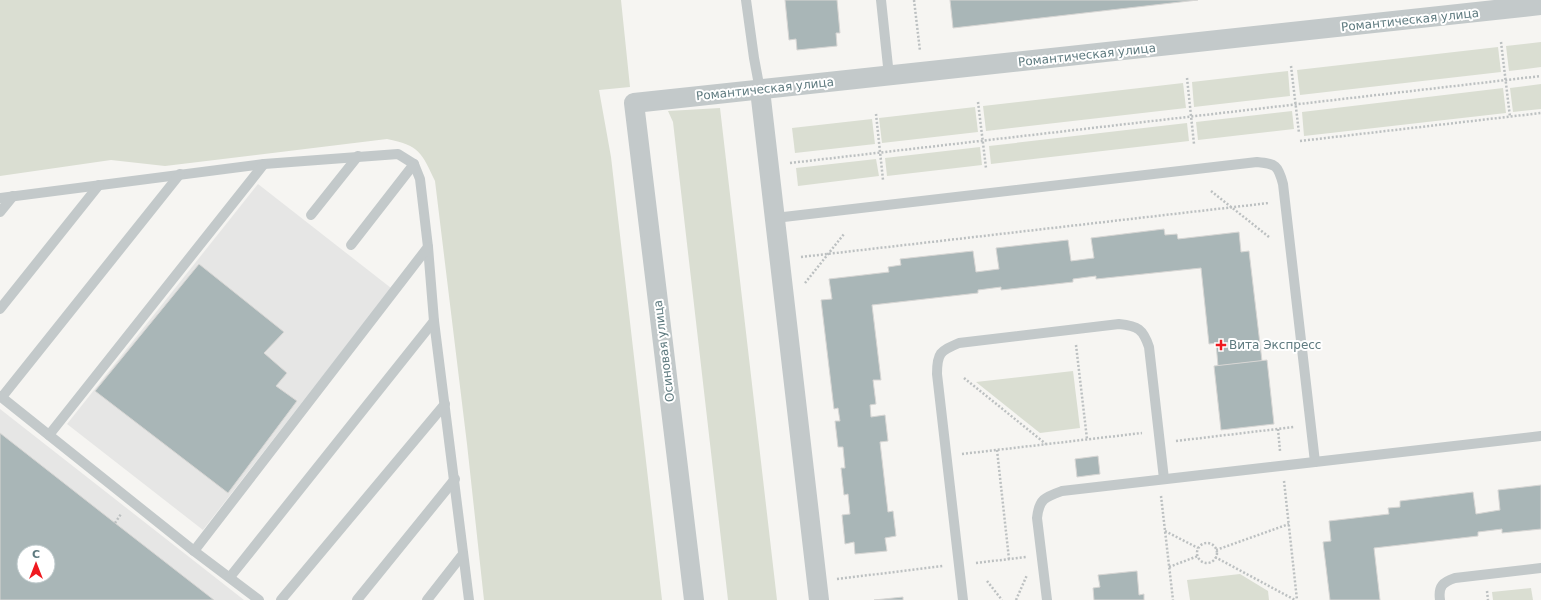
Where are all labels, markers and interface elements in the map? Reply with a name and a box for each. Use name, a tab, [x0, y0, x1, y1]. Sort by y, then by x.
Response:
street label: Романтическая улица	[1340, 6, 1480, 34]
street label: Романтическая улица	[1017, 41, 1157, 69]
street label: Романтическая улица	[695, 75, 835, 103]
street label: Осиновая улица	[651, 299, 677, 403]
place label: Вита Экспресс	[1229, 338, 1321, 352]
marker: Вита Экспресс	[1216, 340, 1226, 350]
north arrow	[16, 544, 56, 584]
text: С	[32, 548, 40, 561]

